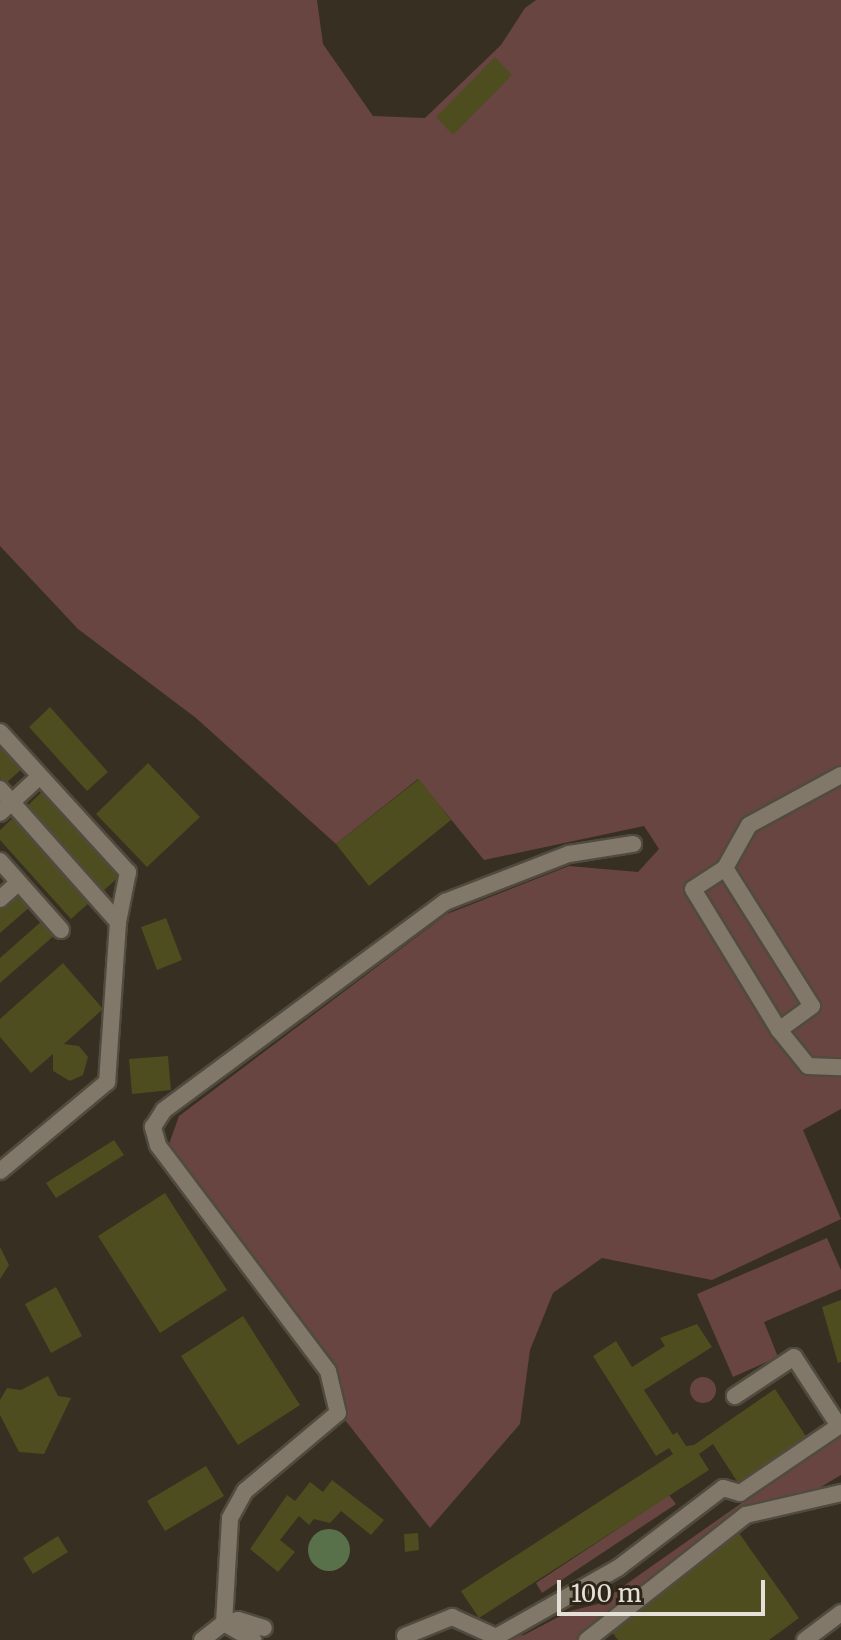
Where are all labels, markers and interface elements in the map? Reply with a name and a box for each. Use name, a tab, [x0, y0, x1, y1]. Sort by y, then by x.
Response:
scale bar	[561, 1564, 769, 1614]
text: 100 m	[571, 1578, 641, 1609]

